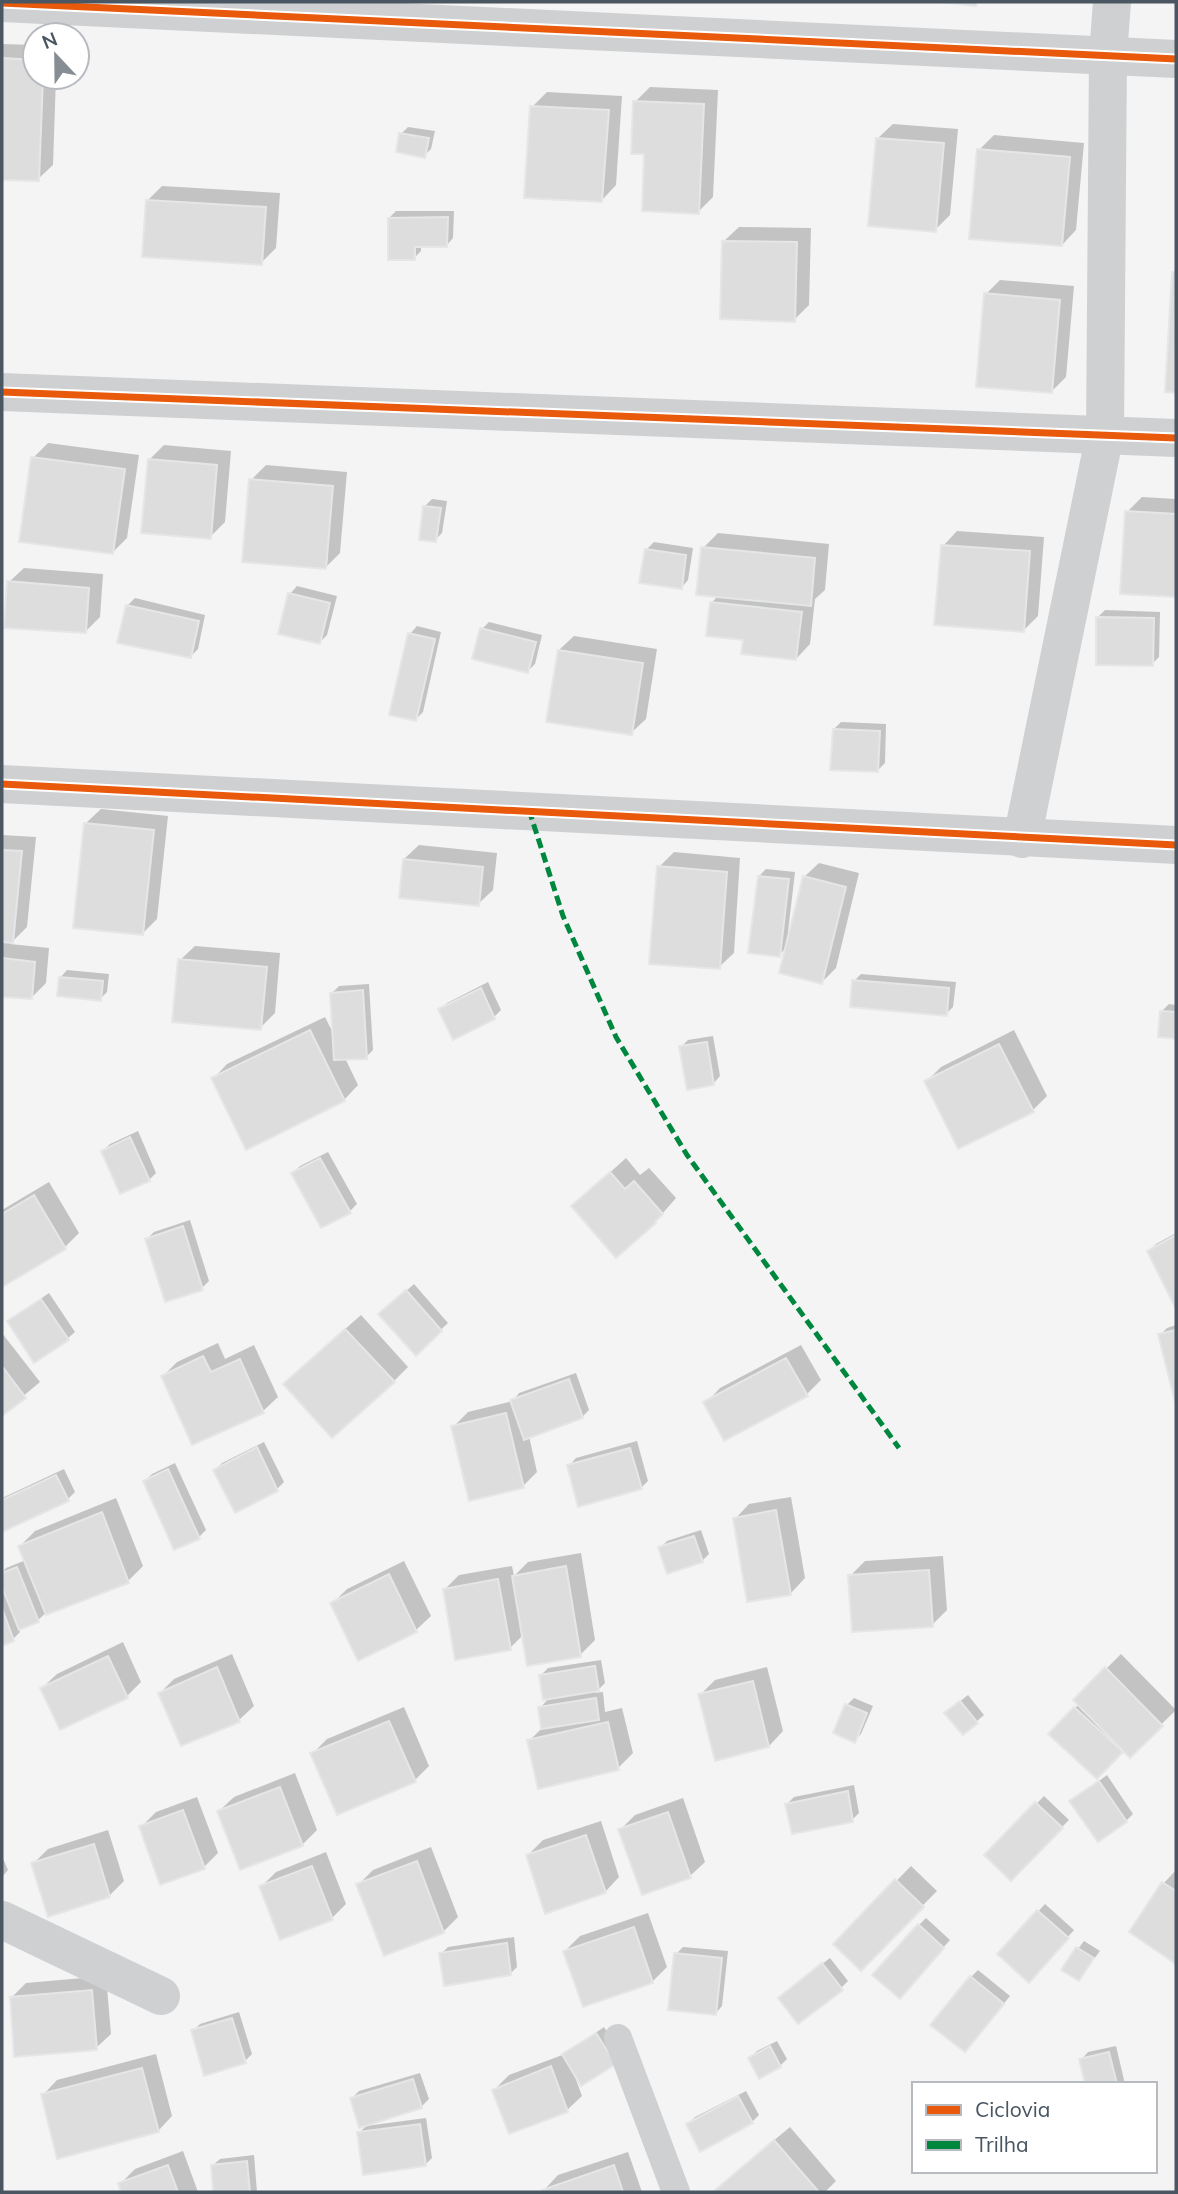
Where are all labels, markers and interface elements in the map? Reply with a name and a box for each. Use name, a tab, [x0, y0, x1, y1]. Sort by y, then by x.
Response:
north arrow	[21, 21, 91, 91]
text: N	[38, 26, 61, 54]
legend	[912, 2082, 1157, 2173]
text: Ciclovia	[975, 2096, 1050, 2122]
text: Trilha	[975, 2131, 1029, 2157]

